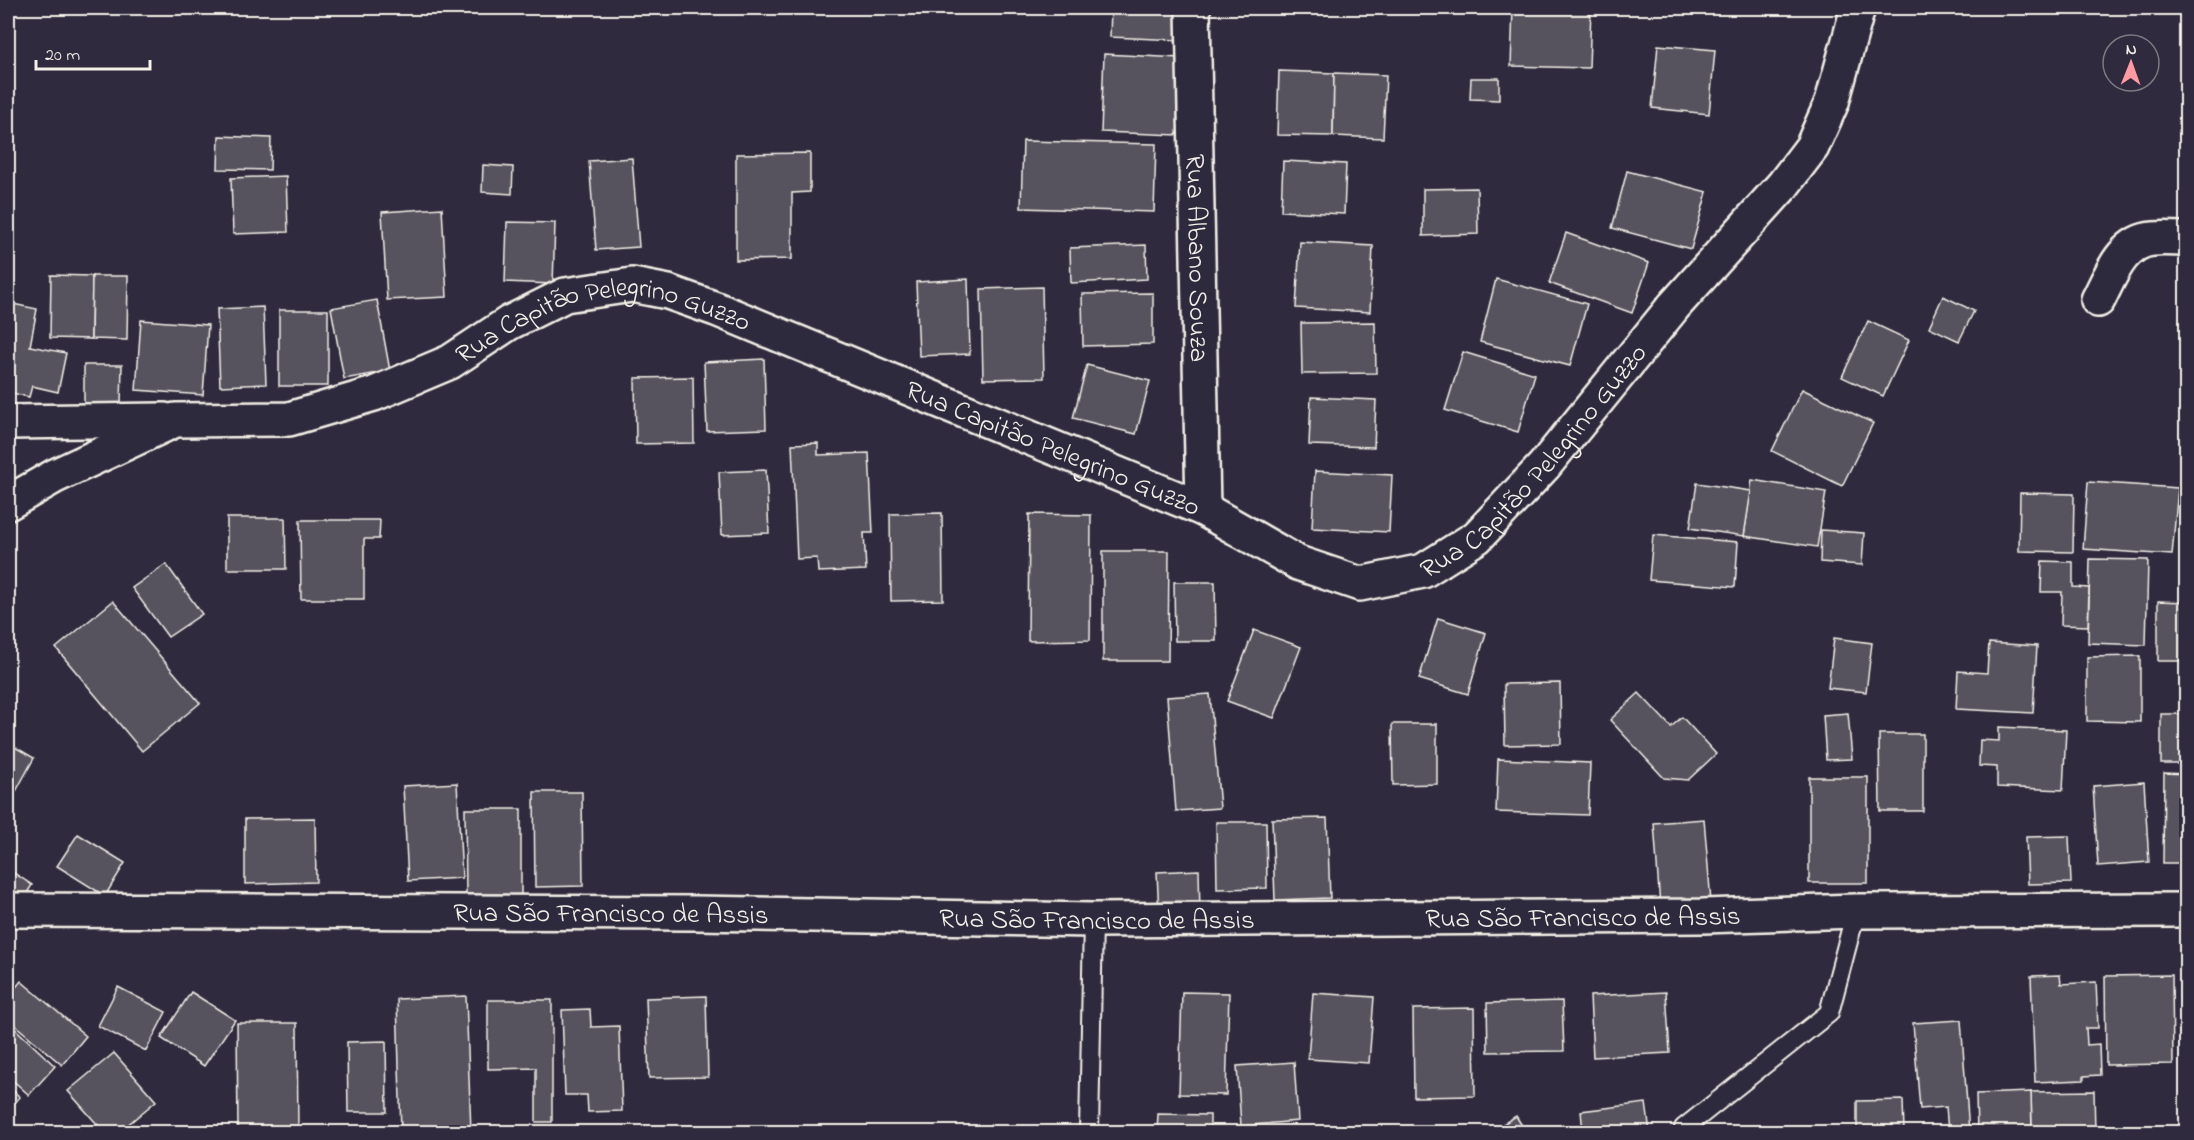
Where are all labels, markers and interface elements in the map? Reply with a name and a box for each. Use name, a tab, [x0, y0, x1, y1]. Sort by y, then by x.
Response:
scale bar	[36, 33, 150, 71]
north arrow	[2101, 33, 2161, 93]
text: N	[2126, 38, 2137, 62]
text: 20 m	[45, 43, 80, 69]
street label: Rua Albano Souza	[1174, 153, 1217, 363]
street label: Rua Capitão Pelegrino Guzzo	[449, 267, 756, 375]
street label: Rua Capitão Pelegrino Guzzo	[1413, 336, 1658, 590]
street label: Rua Capitão Pelegrino Guzzo	[899, 372, 1206, 528]
street label: Rua São Francisco de Assis	[453, 895, 769, 936]
street label: Rua São Francisco de Assis	[1425, 898, 1741, 940]
street label: Rua São Francisco de Assis	[939, 900, 1255, 942]

